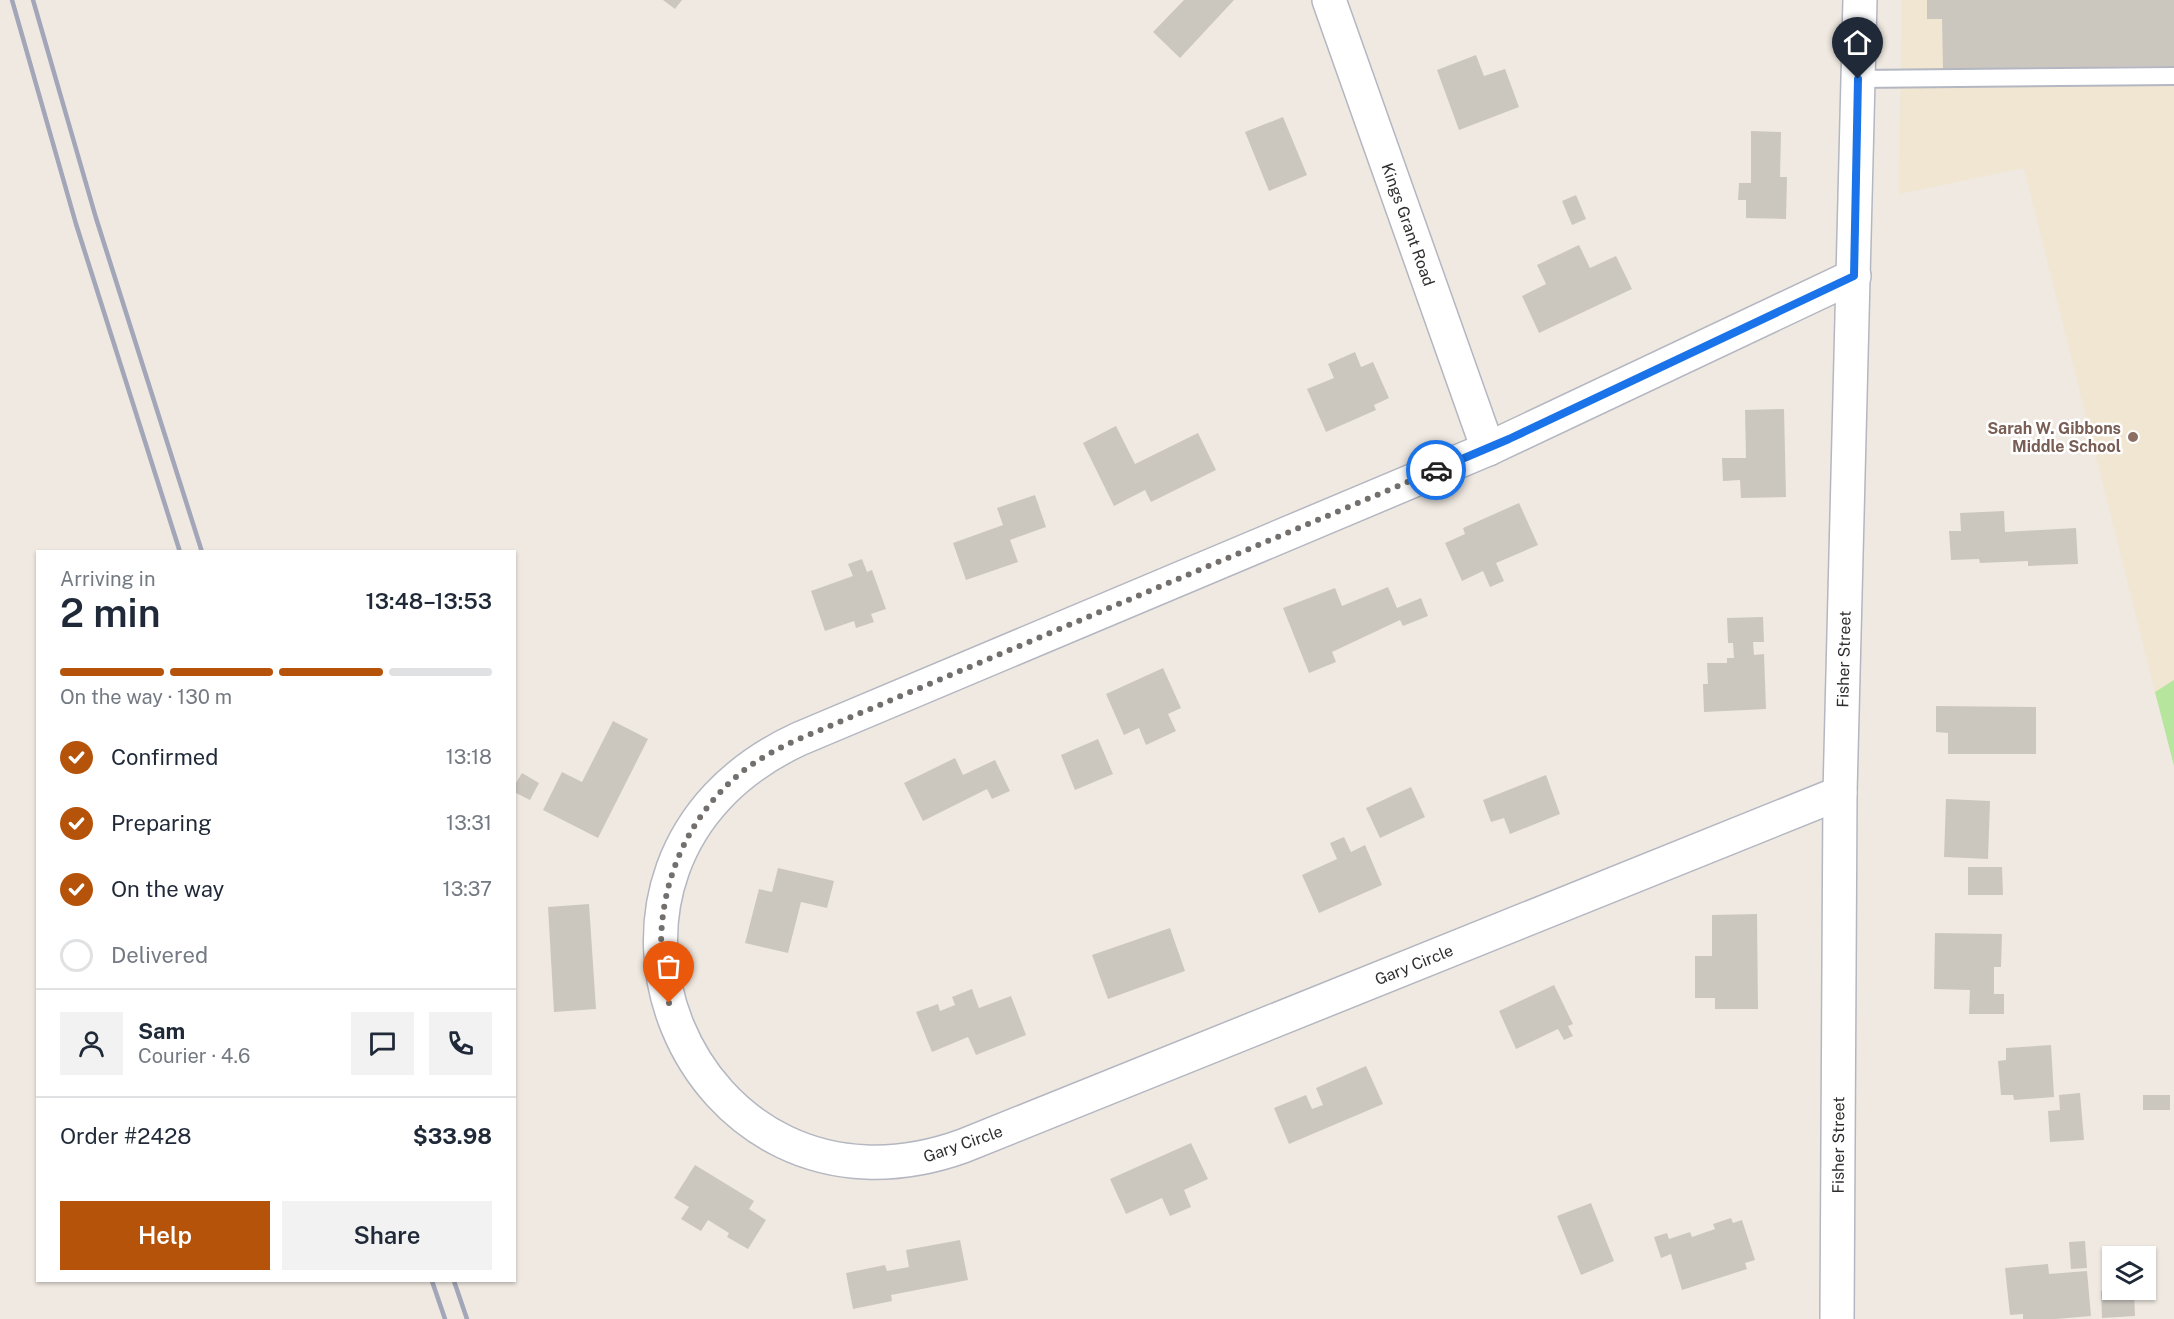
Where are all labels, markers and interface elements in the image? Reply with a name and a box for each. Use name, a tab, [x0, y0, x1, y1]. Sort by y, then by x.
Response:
pin	[1832, 17, 1883, 79]
icon: home	[1841, 26, 1874, 59]
street label: Kings Grant Road	[1378, 160, 1439, 288]
place label: Sarah W. Gibbons Middle School	[1987, 419, 2121, 456]
marker: Sarah W. Gibbons Middle School	[2126, 430, 2140, 444]
courier	[1406, 440, 1466, 500]
icon: car	[1420, 454, 1453, 487]
text: Arriving in	[60, 567, 155, 591]
text: 13:48–13:53	[366, 588, 492, 614]
text: 2 min	[60, 590, 161, 636]
street label: Fisher Street	[1833, 610, 1854, 708]
text: On the way · 130 m	[60, 685, 232, 709]
icon: check	[60, 741, 93, 774]
text: Confirmed	[111, 744, 218, 770]
text: 13:18	[446, 745, 492, 769]
icon: check	[60, 807, 93, 840]
text: Preparing	[111, 810, 212, 836]
text: 13:31	[446, 811, 492, 835]
icon: check	[60, 873, 93, 906]
text: On the way	[111, 876, 224, 902]
text: 13:37	[443, 877, 492, 901]
pin	[643, 941, 694, 1003]
street label: Gary Circle	[1372, 941, 1456, 989]
text: Delivered	[111, 942, 208, 968]
icon: bag	[652, 950, 685, 983]
button: person	[60, 1012, 123, 1075]
button: chat	[351, 1012, 414, 1075]
button: phone	[429, 1012, 492, 1075]
text: Sam	[138, 1018, 185, 1044]
text: Courier · 4.6	[138, 1044, 250, 1068]
street label: Fisher Street	[1828, 1097, 1848, 1193]
street label: Gary Circle	[921, 1122, 1005, 1166]
text: Order #2428	[60, 1123, 192, 1149]
text: $33.98	[413, 1123, 492, 1149]
button: Help	[60, 1201, 270, 1270]
button: Share	[282, 1201, 492, 1270]
map controls	[2102, 1246, 2156, 1300]
button: layers	[2102, 1246, 2156, 1300]

